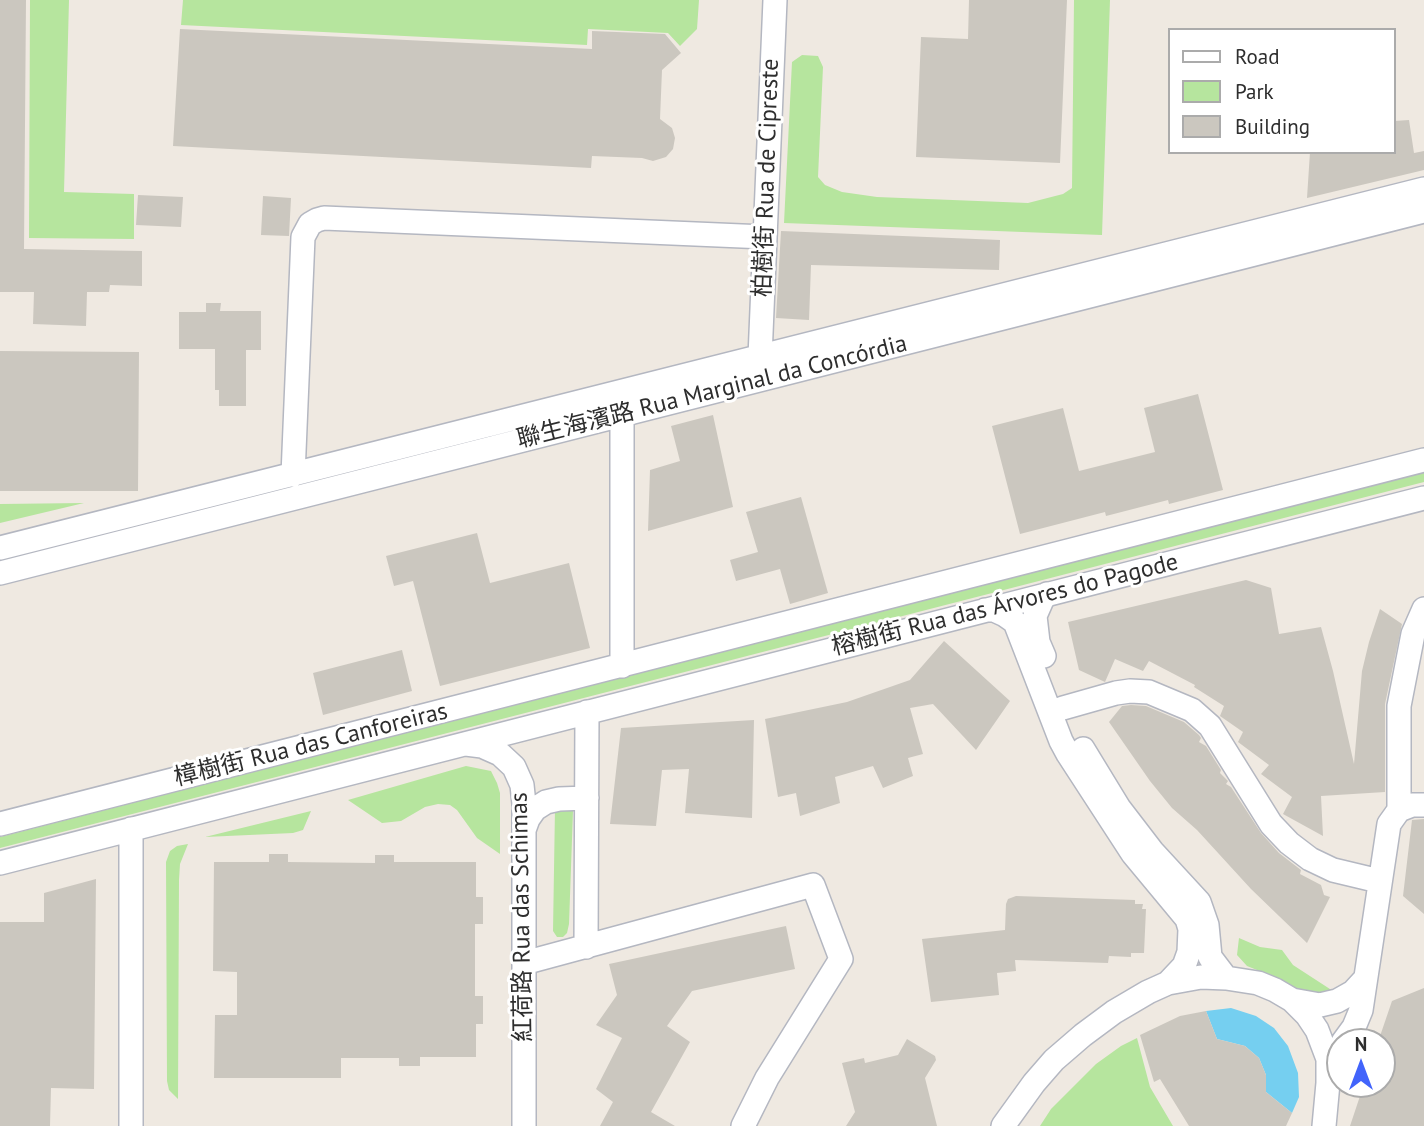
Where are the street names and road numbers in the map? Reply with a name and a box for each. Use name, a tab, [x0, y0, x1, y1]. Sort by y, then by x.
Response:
street label: 柏樹街 Rua de Cipreste	[748, 58, 786, 298]
street label: 聯生海濱路 Rua Marginal da Concórdia	[514, 330, 910, 454]
street label: 榕樹街 Rua das Árvores do Pagode	[829, 548, 1181, 662]
street label: 樟樹街 Rua das Canforeiras	[171, 697, 451, 793]
street label: 紅荷路 Rua das Schimas	[505, 792, 539, 1042]

